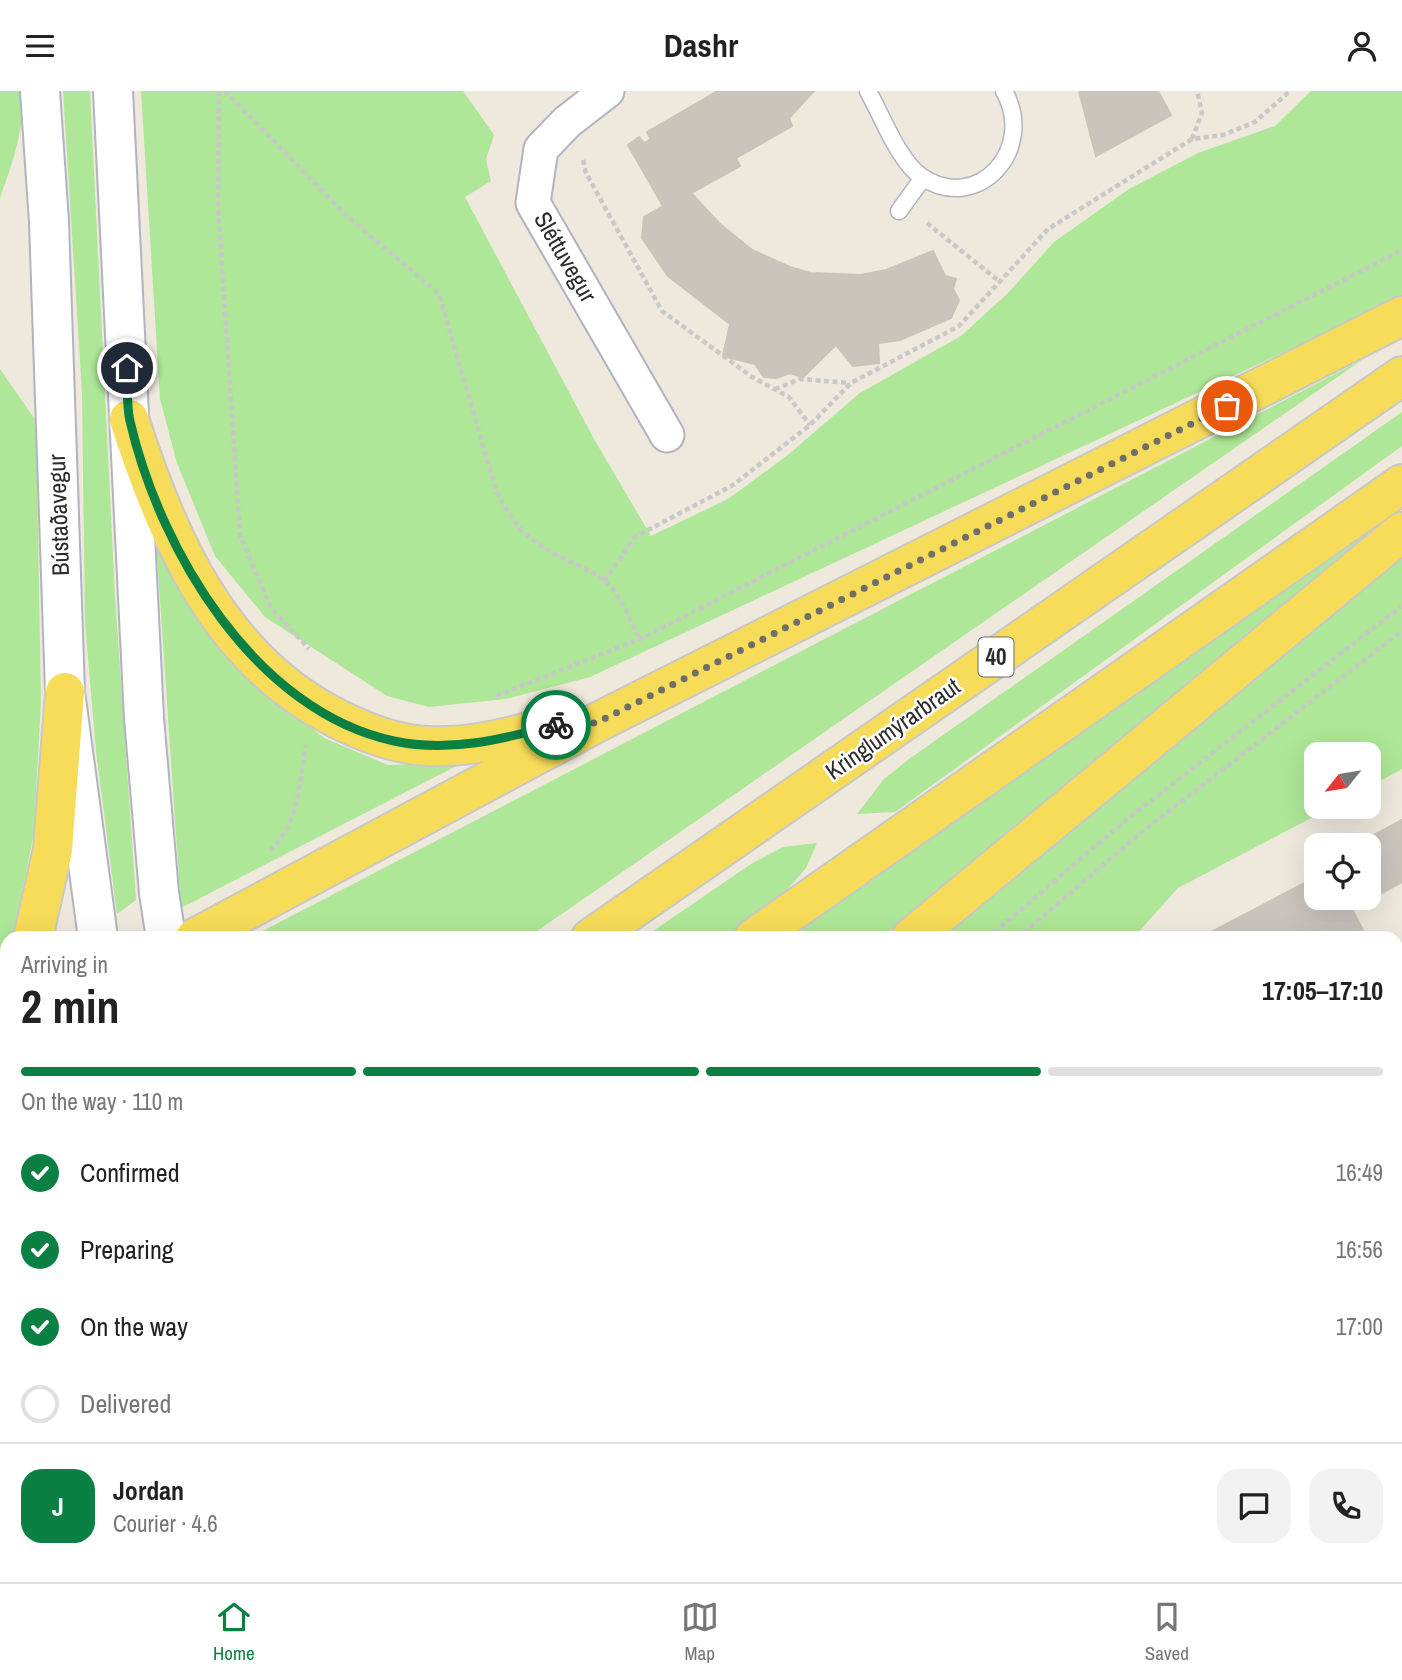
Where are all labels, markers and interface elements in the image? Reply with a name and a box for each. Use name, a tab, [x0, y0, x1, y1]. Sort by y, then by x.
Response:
text: Dashr	[664, 24, 738, 67]
icon: menu	[21, 27, 59, 65]
icon: person	[1343, 27, 1381, 65]
street label: Sléttuvegur	[527, 205, 605, 308]
pin	[97, 338, 157, 398]
icon: home	[108, 349, 146, 387]
pin	[1197, 376, 1257, 436]
icon: bag	[1208, 387, 1246, 425]
street label: Bústaðavegur	[40, 453, 76, 576]
road number: 40	[978, 637, 1014, 677]
street label: Kringlumýrarbraut	[819, 670, 967, 786]
courier	[521, 690, 591, 760]
icon: bike	[537, 706, 575, 744]
north arrow	[1304, 742, 1381, 819]
map controls	[1304, 742, 1381, 910]
button: locate	[1304, 833, 1381, 910]
text: Arriving in	[21, 949, 108, 980]
text: 17:05–17:10	[1262, 973, 1383, 1008]
text: 2 min	[21, 975, 120, 1037]
text: On the way · 110 m	[21, 1086, 183, 1117]
icon: check	[21, 1154, 59, 1192]
text: Confirmed	[80, 1155, 180, 1190]
text: 16:49	[1336, 1157, 1383, 1188]
icon: check	[21, 1231, 59, 1269]
text: Preparing	[80, 1232, 174, 1267]
text: 16:56	[1336, 1234, 1383, 1265]
icon: check	[21, 1308, 59, 1346]
text: On the way	[80, 1309, 188, 1344]
text: 17:00	[1336, 1311, 1383, 1342]
text: Delivered	[80, 1386, 171, 1421]
button: chat	[1217, 1469, 1291, 1543]
button: phone	[1309, 1469, 1383, 1543]
text: Jordan	[113, 1473, 184, 1508]
text: J	[52, 1489, 64, 1524]
text: Courier · 4.6	[113, 1508, 218, 1539]
tab: Home	[213, 1598, 255, 1666]
tab: Map	[681, 1598, 719, 1666]
tab: Saved	[1145, 1598, 1189, 1666]

